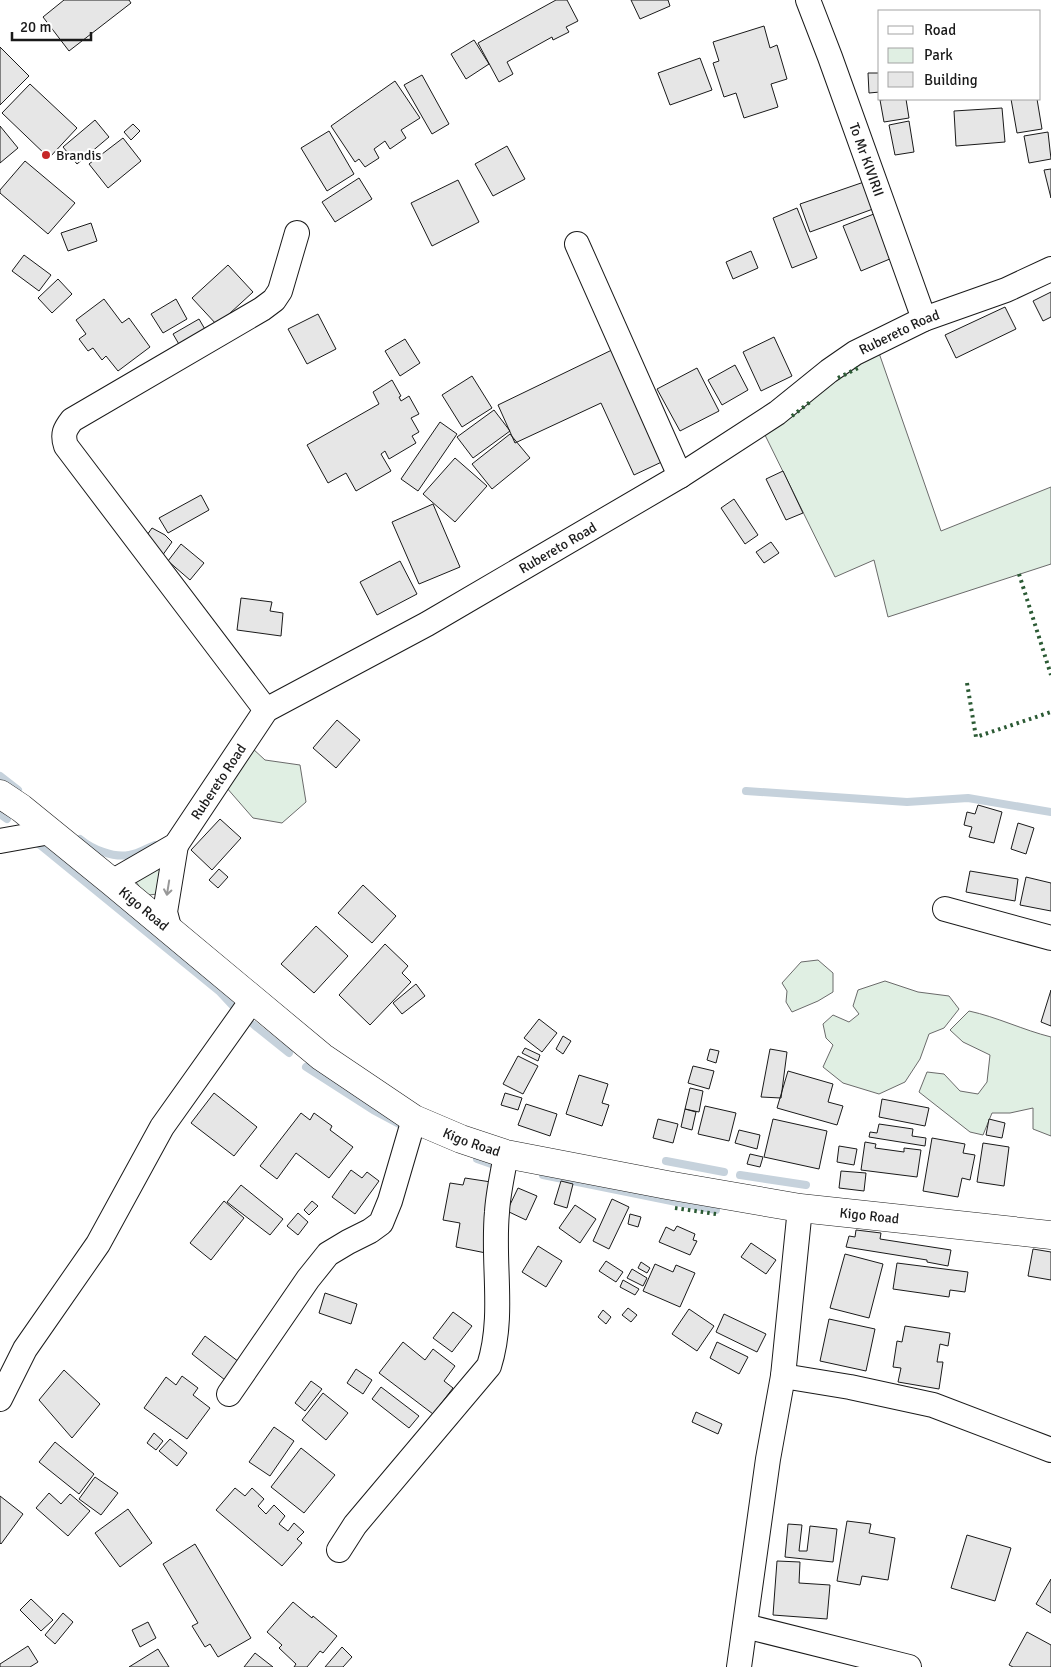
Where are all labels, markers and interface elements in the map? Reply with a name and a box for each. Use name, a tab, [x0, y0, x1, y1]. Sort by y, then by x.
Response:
scale bar	[12, 10, 91, 42]
legend	[878, 10, 1041, 100]
text: 20 m	[20, 18, 51, 36]
text: Road	[924, 21, 956, 39]
text: Park	[924, 46, 953, 64]
text: Building	[924, 71, 978, 89]
street label: To Mr KIVIRII	[846, 120, 888, 199]
place label: Brandis	[56, 147, 101, 164]
marker: Brandis	[40, 149, 52, 161]
street label: Rubereto Road	[856, 306, 942, 358]
street label: Rubereto Road	[516, 518, 600, 577]
street label: Rubereto Road	[187, 741, 249, 823]
one-way arrow	[163, 880, 173, 896]
street label: Kigo Road	[115, 883, 172, 934]
street label: Kigo Road	[440, 1124, 503, 1160]
street label: Kigo Road	[839, 1204, 900, 1227]

